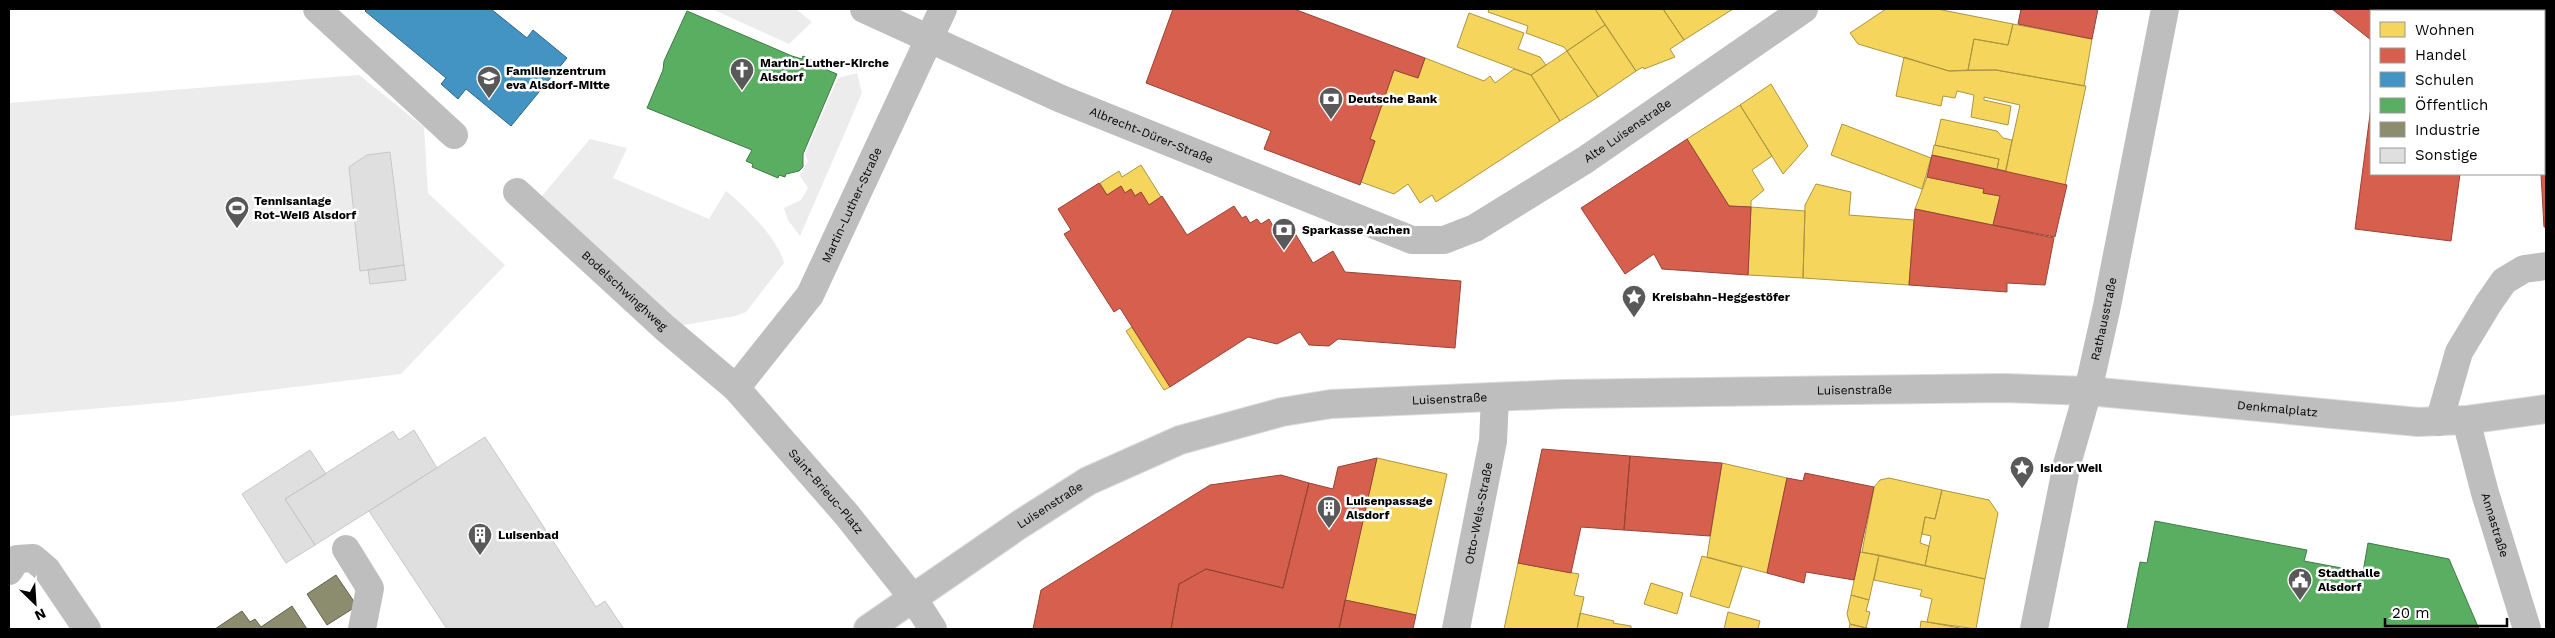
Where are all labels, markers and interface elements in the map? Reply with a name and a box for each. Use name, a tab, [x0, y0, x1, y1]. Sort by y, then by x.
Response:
legend	[2370, 10, 2545, 175]
text: Wohnen	[2415, 21, 2474, 39]
text: Handel	[2415, 46, 2467, 64]
place label: Martin-Luther-Kirche Alsdorf	[760, 56, 889, 84]
church icon: Martin-Luther-Kirche Alsdorf	[729, 57, 755, 91]
place label: Familienzentrum eva Alsdorf-Mitte	[506, 64, 610, 92]
school or university icon: Familienzentrum eva Alsdorf-Mitte	[476, 65, 502, 99]
text: Schulen	[2415, 71, 2474, 89]
bank icon: Deutsche Bank	[1318, 86, 1344, 120]
place label: Deutsche Bank	[1348, 92, 1438, 106]
street label: Alte Luisenstraße	[1581, 96, 1674, 166]
text: Öffentlich	[2415, 96, 2488, 114]
street label: Albrecht-Dürer-Straße	[1088, 104, 1215, 166]
text: Industrie	[2415, 121, 2480, 139]
street label: Martin-Luther-Straße	[819, 145, 885, 265]
text: Sonstige	[2415, 146, 2478, 164]
place label: Tennisanlage Rot-Weiß Alsdorf	[254, 194, 356, 222]
sports icon: Tennisanlage Rot-Weiß Alsdorf	[224, 195, 250, 229]
bank icon: Sparkasse Aachen	[1271, 217, 1297, 251]
place label: Sparkasse Aachen	[1302, 223, 1410, 237]
street label: Bodelschwinghweg	[579, 248, 671, 334]
street label: Rathausstraße	[2088, 276, 2119, 362]
place icon: Kreisbahn-Heggestöfer	[1621, 284, 1647, 318]
place label: Kreisbahn-Heggestöfer	[1652, 290, 1791, 304]
street label: Luisenstraße	[1817, 383, 1892, 398]
street label: Luisenstraße	[1411, 390, 1488, 408]
street label: Denkmalplatz	[2237, 398, 2319, 420]
street label: Saint-Brieuc-Platz	[785, 446, 866, 537]
place icon: Isidor Weil	[2009, 455, 2035, 489]
street label: Otto-Wels-Straße	[1462, 461, 1496, 565]
place label: Isidor Weil	[2040, 461, 2102, 475]
street label: Luisenstraße	[1014, 479, 1086, 532]
street label: Annastraße	[2478, 491, 2511, 559]
place label: Luisenpassage Alsdorf	[1346, 494, 1433, 522]
building icon: Luisenpassage Alsdorf	[1316, 495, 1342, 529]
building icon: Luisenbad	[467, 522, 493, 556]
place label: Luisenbad	[498, 528, 559, 542]
place label: Stadthalle Alsdorf	[2318, 566, 2380, 594]
public building icon: Stadthalle Alsdorf	[2287, 567, 2313, 601]
north arrow	[10, 578, 60, 628]
scale bar	[2385, 596, 2508, 628]
text: 20 m	[2392, 604, 2430, 622]
text: N	[32, 605, 49, 624]

